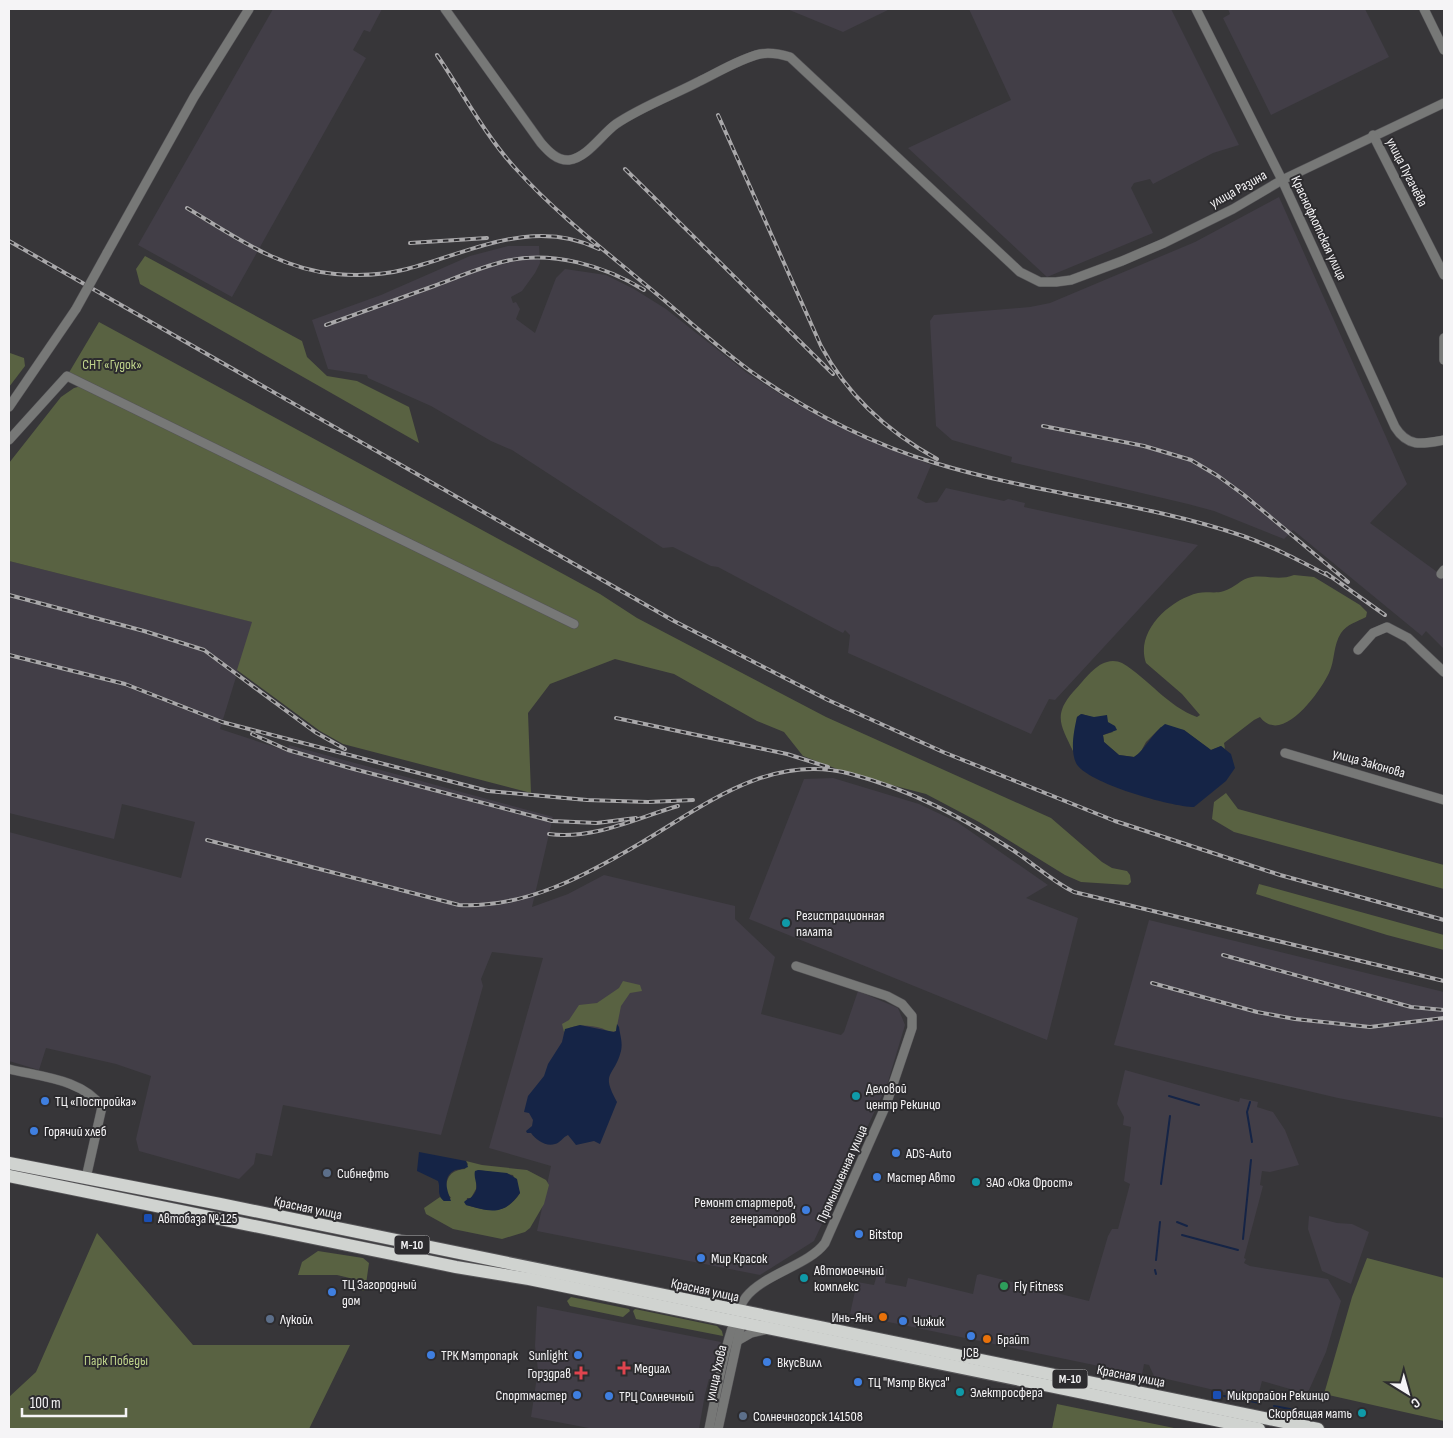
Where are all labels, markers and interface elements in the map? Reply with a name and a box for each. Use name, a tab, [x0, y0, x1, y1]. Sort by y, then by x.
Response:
street label: улица Пугачёва	[1382, 135, 1432, 209]
street label: улица Разина	[1206, 166, 1270, 212]
street label: Краснофлотская улица	[1287, 173, 1351, 283]
park label: СНТ «Гудок»	[82, 356, 142, 373]
street label: улица Законова	[1331, 745, 1407, 781]
place label: Регистрационная палата	[796, 907, 884, 940]
marker: Регистрационная палата	[780, 917, 792, 929]
place label: Деловой центр Рекинцо	[866, 1080, 941, 1113]
marker: Деловой центр Рекинцо	[850, 1090, 862, 1102]
place label: ТЦ «Постройка»	[55, 1093, 137, 1110]
marker: ТЦ «Постройка»	[39, 1095, 51, 1107]
place label: Горячий хлеб	[44, 1123, 107, 1140]
street label: Промышленная улица	[813, 1123, 871, 1225]
marker: Горячий хлеб	[28, 1125, 40, 1137]
place label: ADS-Auto	[905, 1145, 952, 1162]
marker: ADS-Auto	[890, 1147, 902, 1159]
place label: Сибнефть	[337, 1165, 389, 1182]
marker: Сибнефть	[321, 1167, 333, 1179]
place label: Мастер Авто	[887, 1169, 956, 1186]
marker: Мастер Авто	[871, 1171, 883, 1183]
place label: ЗАО «Ока Фрост»	[986, 1174, 1073, 1191]
marker: ЗАО «Ока Фрост»	[970, 1176, 982, 1188]
street label: Красная улица	[272, 1192, 344, 1224]
place label: Ремонт стартеров, генераторов	[694, 1194, 796, 1227]
marker: Ремонт стартеров, генераторов	[800, 1204, 812, 1216]
place label: Автобаза № 125	[157, 1210, 238, 1227]
marker: Автобаза № 125	[142, 1212, 154, 1224]
place label: Bitstop	[869, 1226, 903, 1243]
marker: Bitstop	[853, 1228, 865, 1240]
road number: М-10	[394, 1236, 430, 1254]
place label: Мир Красок	[711, 1250, 768, 1267]
marker: Мир Красок	[695, 1252, 707, 1264]
place label: Автомоечный комплекс	[813, 1262, 884, 1295]
marker: Автомоечный комплекс	[798, 1272, 810, 1284]
street label: Красная улица	[669, 1274, 741, 1306]
place label: ТЦ Загородный дом	[342, 1276, 417, 1309]
place label: Fly Fitness	[1014, 1278, 1063, 1295]
marker: Fly Fitness	[998, 1280, 1010, 1292]
marker: ТЦ Загородный дом	[326, 1286, 338, 1298]
place label: Инь-Янь	[831, 1309, 873, 1326]
place label: Лукойл	[279, 1311, 313, 1328]
marker: Инь-Янь	[877, 1311, 889, 1323]
marker: Лукойл	[264, 1313, 276, 1325]
place label: Чижик	[913, 1313, 945, 1330]
marker: Чижик	[897, 1315, 909, 1327]
marker: JCB	[965, 1330, 977, 1342]
place label: Брайт	[997, 1331, 1029, 1348]
marker: Брайт	[981, 1333, 993, 1345]
street label: улица Ухова	[701, 1343, 731, 1403]
place label: JCB	[962, 1344, 979, 1361]
place label: ТРК Мэтропарк	[441, 1347, 519, 1364]
place label: Sunlight	[529, 1347, 568, 1364]
marker: ТРК Мэтропарк	[425, 1349, 437, 1361]
marker: Sunlight	[572, 1349, 584, 1361]
park label: Парк Победы	[84, 1352, 148, 1369]
place label: ВкусВилл	[777, 1354, 822, 1371]
marker: ВкусВилл	[761, 1356, 773, 1368]
place label: Медиал	[634, 1360, 670, 1377]
street label: Красная улица	[1095, 1361, 1167, 1391]
marker: Медиал	[618, 1362, 630, 1374]
place label: Горздрав	[527, 1365, 571, 1382]
marker: Горздрав	[575, 1367, 587, 1379]
north arrow	[1383, 1368, 1433, 1418]
road number: М-10	[1052, 1370, 1088, 1388]
place label: ТЦ "Мэтр Вкуса"	[868, 1374, 950, 1391]
marker: ТЦ "Мэтр Вкуса"	[852, 1376, 864, 1388]
place label: Электросфера	[970, 1384, 1043, 1401]
scale bar	[22, 1386, 126, 1418]
marker: Электросфера	[954, 1386, 966, 1398]
place label: Спортмастер	[496, 1387, 567, 1404]
place label: Микрорайон Рекинцо	[1227, 1387, 1329, 1404]
place label: ТРЦ Солнечный	[619, 1388, 694, 1405]
marker: Спортмастер	[571, 1389, 583, 1401]
marker: Микрорайон Рекинцо	[1211, 1389, 1223, 1401]
marker: ТРЦ Солнечный	[603, 1390, 615, 1402]
text: 100 m	[30, 1394, 61, 1413]
text: С	[1408, 1394, 1424, 1412]
place label: Скорбящая мать	[1268, 1405, 1352, 1422]
marker: Скорбящая мать	[1356, 1407, 1368, 1419]
place label: Солнечногорск 141508	[753, 1408, 863, 1425]
marker: Солнечногорск 141508	[737, 1410, 749, 1422]

